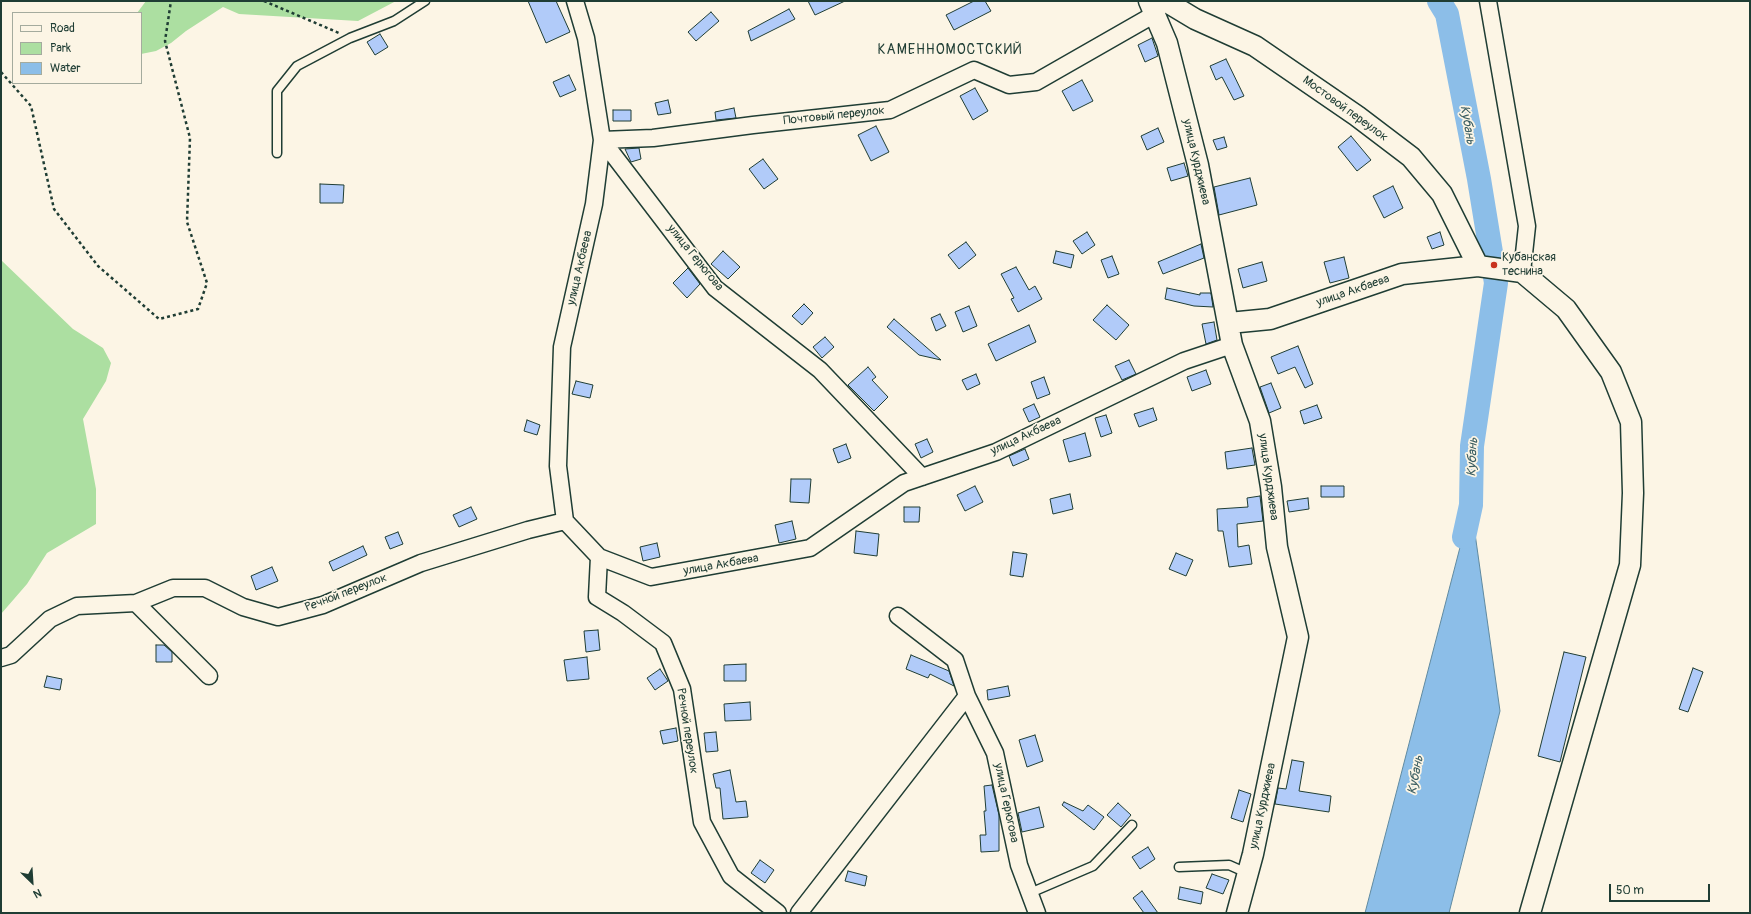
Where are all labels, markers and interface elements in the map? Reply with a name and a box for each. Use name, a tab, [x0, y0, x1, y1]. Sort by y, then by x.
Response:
legend	[12, 12, 142, 84]
text: Road	[50, 21, 75, 36]
text: Park	[50, 41, 71, 56]
district label: КАМЕННОМОСТСКИЙ	[878, 42, 1022, 58]
text: Water	[50, 61, 81, 76]
street label: Мостовой переулок	[1300, 73, 1390, 145]
street label: Почтовый переулок	[783, 104, 885, 128]
water label: Кубань	[1456, 104, 1478, 146]
street label: улица Курджиева	[1179, 118, 1213, 206]
street label: улица Герюгова	[664, 222, 726, 294]
street label: улица Акбаева	[564, 229, 596, 307]
place label: Кубанская теснина	[1502, 251, 1556, 279]
marker: Кубанская теснина	[1489, 260, 1499, 270]
street label: улица Акбаева	[1315, 272, 1391, 310]
street label: улица Акбаева	[988, 413, 1064, 459]
street label: улица Курджиева	[1255, 433, 1281, 521]
water label: Кубань	[1464, 437, 1482, 477]
street label: улица Акбаева	[682, 551, 760, 579]
street label: Речной переулок	[303, 571, 389, 615]
street label: Речной переулок	[673, 687, 701, 775]
water label: Кубань	[1405, 754, 1427, 796]
street label: улица Герюгова	[991, 762, 1021, 844]
street label: улица Курджиева	[1247, 762, 1279, 850]
north arrow	[12, 862, 52, 902]
scale bar	[1611, 876, 1712, 902]
text: 50 m	[1616, 883, 1644, 898]
text: N	[31, 886, 43, 901]

